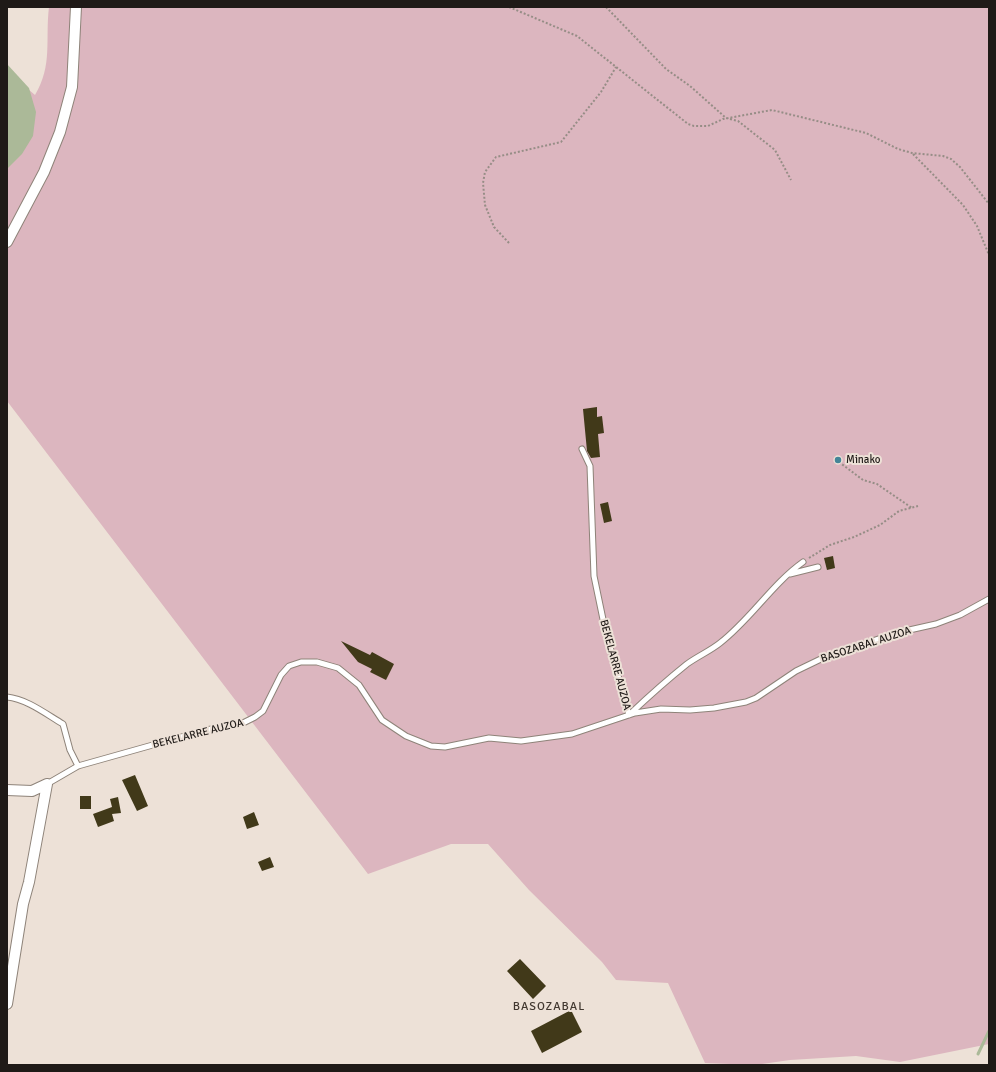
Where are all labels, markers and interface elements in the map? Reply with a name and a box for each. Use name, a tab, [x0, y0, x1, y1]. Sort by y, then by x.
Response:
place label: Minako	[846, 453, 880, 467]
marker: Minako	[833, 455, 843, 465]
street label: BEKELARRE AUZOA	[597, 618, 633, 712]
street label: BASOZABAL AUZOA	[819, 624, 913, 666]
street label: BEKELARRE AUZOA	[151, 716, 245, 752]
district label: BASOZABAL	[513, 1000, 585, 1014]

